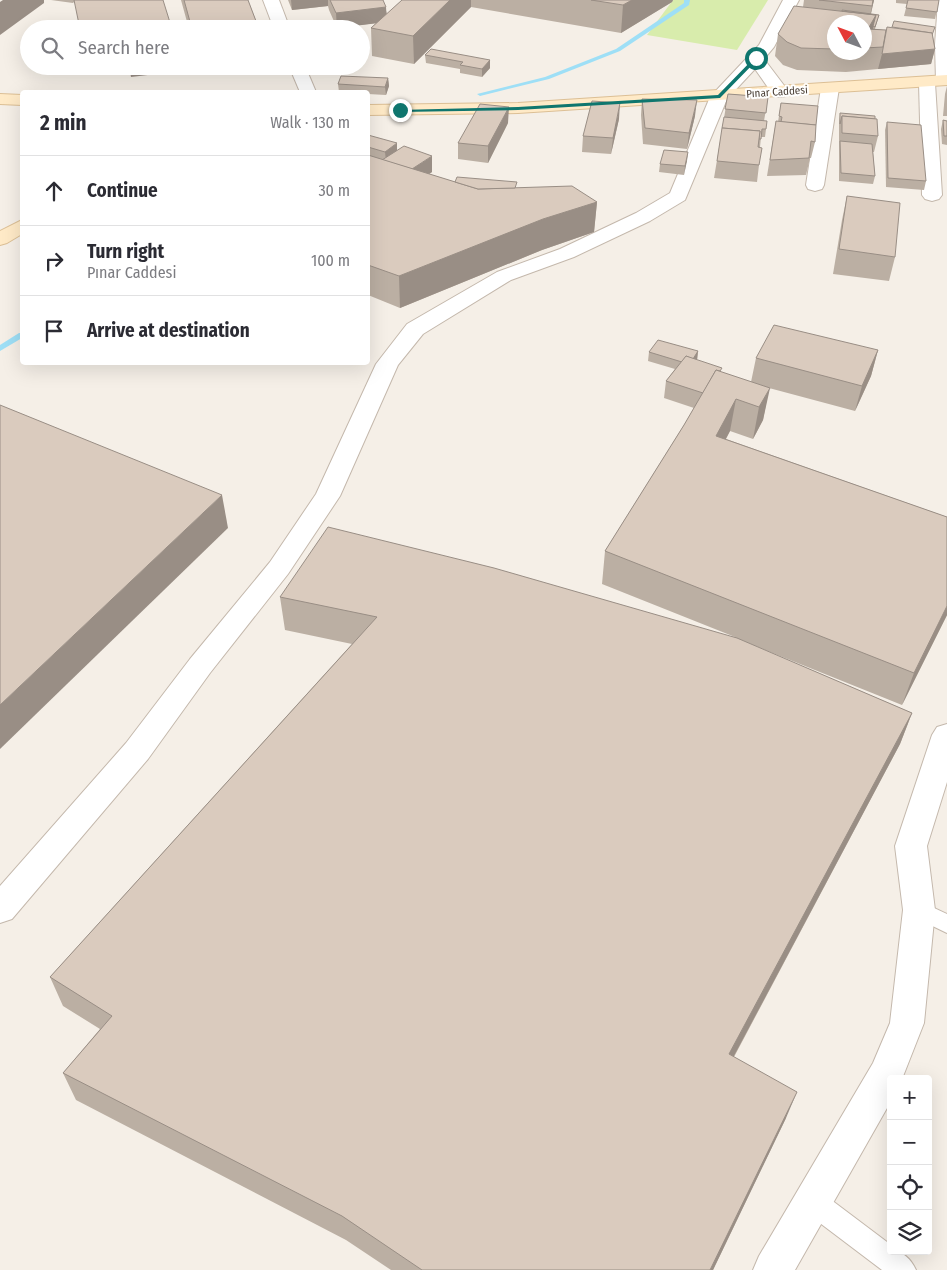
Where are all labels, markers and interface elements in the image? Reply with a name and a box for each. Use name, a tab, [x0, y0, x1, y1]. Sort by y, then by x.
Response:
north arrow	[827, 15, 872, 60]
search box	[20, 20, 370, 75]
icon: search	[38, 34, 66, 62]
text: Search here	[78, 36, 170, 59]
route start	[745, 47, 768, 70]
street label: Pınar Caddesi	[746, 83, 808, 101]
route end	[389, 99, 412, 122]
text: 2 min	[40, 110, 87, 136]
text: Walk · 130 m	[270, 113, 350, 132]
icon: ahead	[40, 177, 68, 205]
text: Continue	[87, 179, 158, 202]
text: 30 m	[318, 181, 350, 200]
text: Turn right	[87, 240, 164, 263]
icon: right	[40, 247, 68, 275]
text: 100 m	[311, 251, 350, 270]
text: Pınar Caddesi	[87, 263, 176, 282]
icon: arrive	[40, 317, 68, 345]
text: Arrive at destination	[87, 319, 250, 342]
map controls	[887, 1075, 932, 1255]
button: +	[887, 1075, 932, 1120]
button: −	[887, 1120, 932, 1165]
button: locate	[887, 1165, 932, 1210]
button: layers	[887, 1210, 932, 1255]

